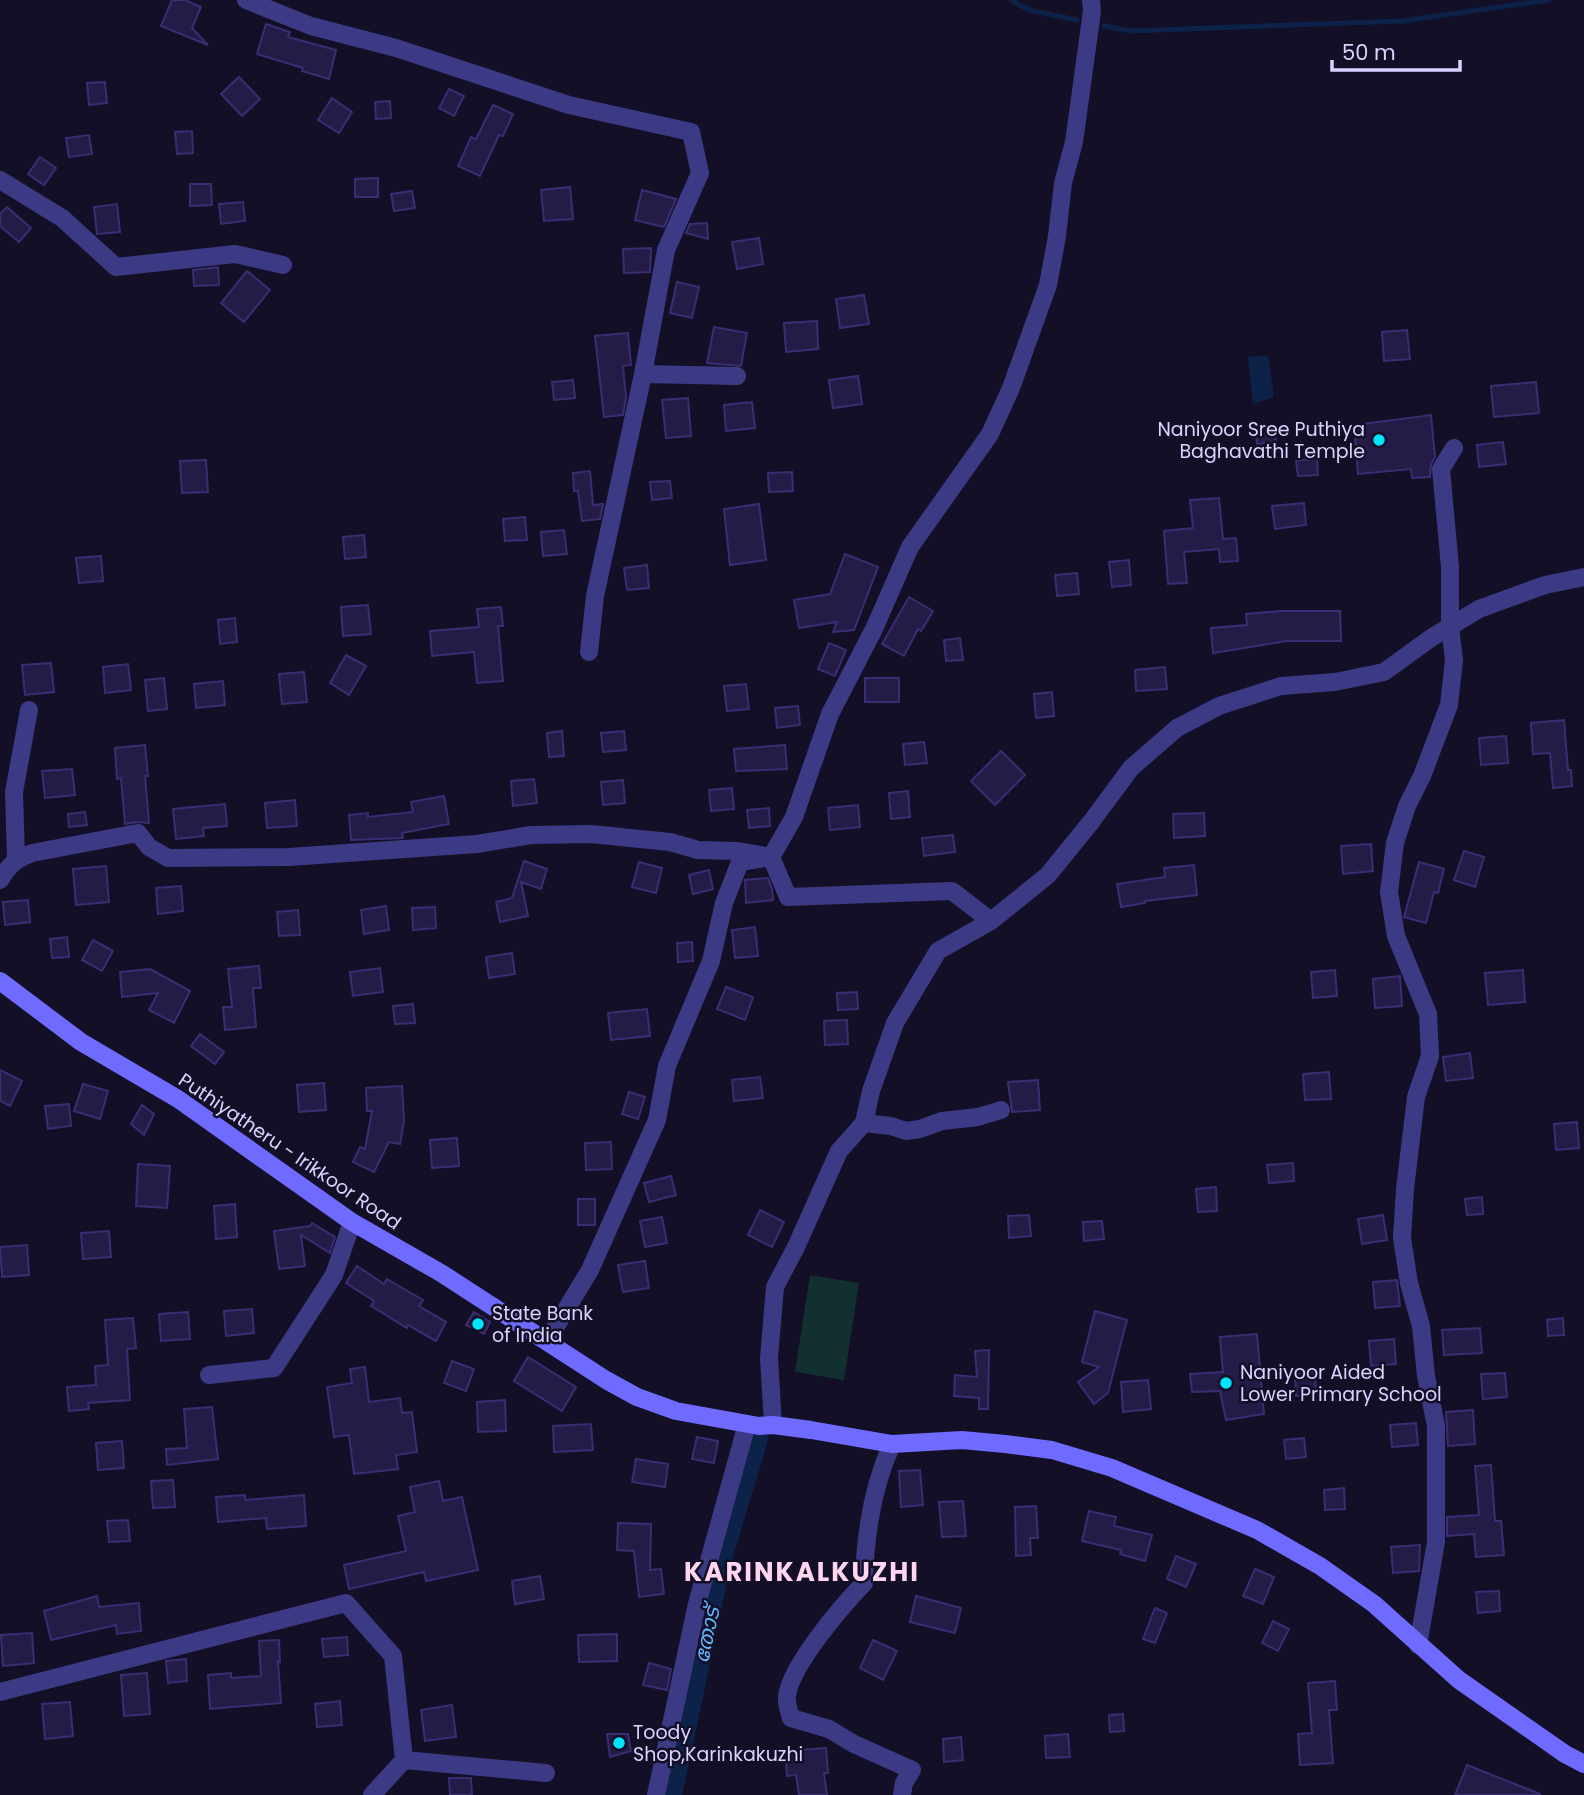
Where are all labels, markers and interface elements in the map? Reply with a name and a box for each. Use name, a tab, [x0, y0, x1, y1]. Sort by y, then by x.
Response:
scale bar	[1332, 28, 1460, 72]
text: 50 m	[1342, 38, 1396, 67]
place label: Naniyoor Sree Puthiya Baghavathi Temple	[1157, 416, 1365, 465]
marker: Naniyoor Sree Puthiya Baghavathi Temple	[1371, 432, 1387, 448]
street label: Puthiyatheru - Irikkoor Road	[173, 1067, 406, 1236]
place label: State Bank of India	[492, 1300, 593, 1349]
marker: State Bank of India	[470, 1316, 486, 1332]
place label: Naniyoor Aided Lower Primary School	[1240, 1359, 1442, 1408]
marker: Naniyoor Aided Lower Primary School	[1218, 1375, 1234, 1391]
district label: KARINKALKUZHI	[684, 1554, 920, 1590]
water label: തോട്	[686, 1599, 728, 1665]
place label: Toody Shop,Karinkakuzhi	[633, 1719, 803, 1768]
marker: Toody Shop,Karinkakuzhi	[611, 1735, 627, 1751]

